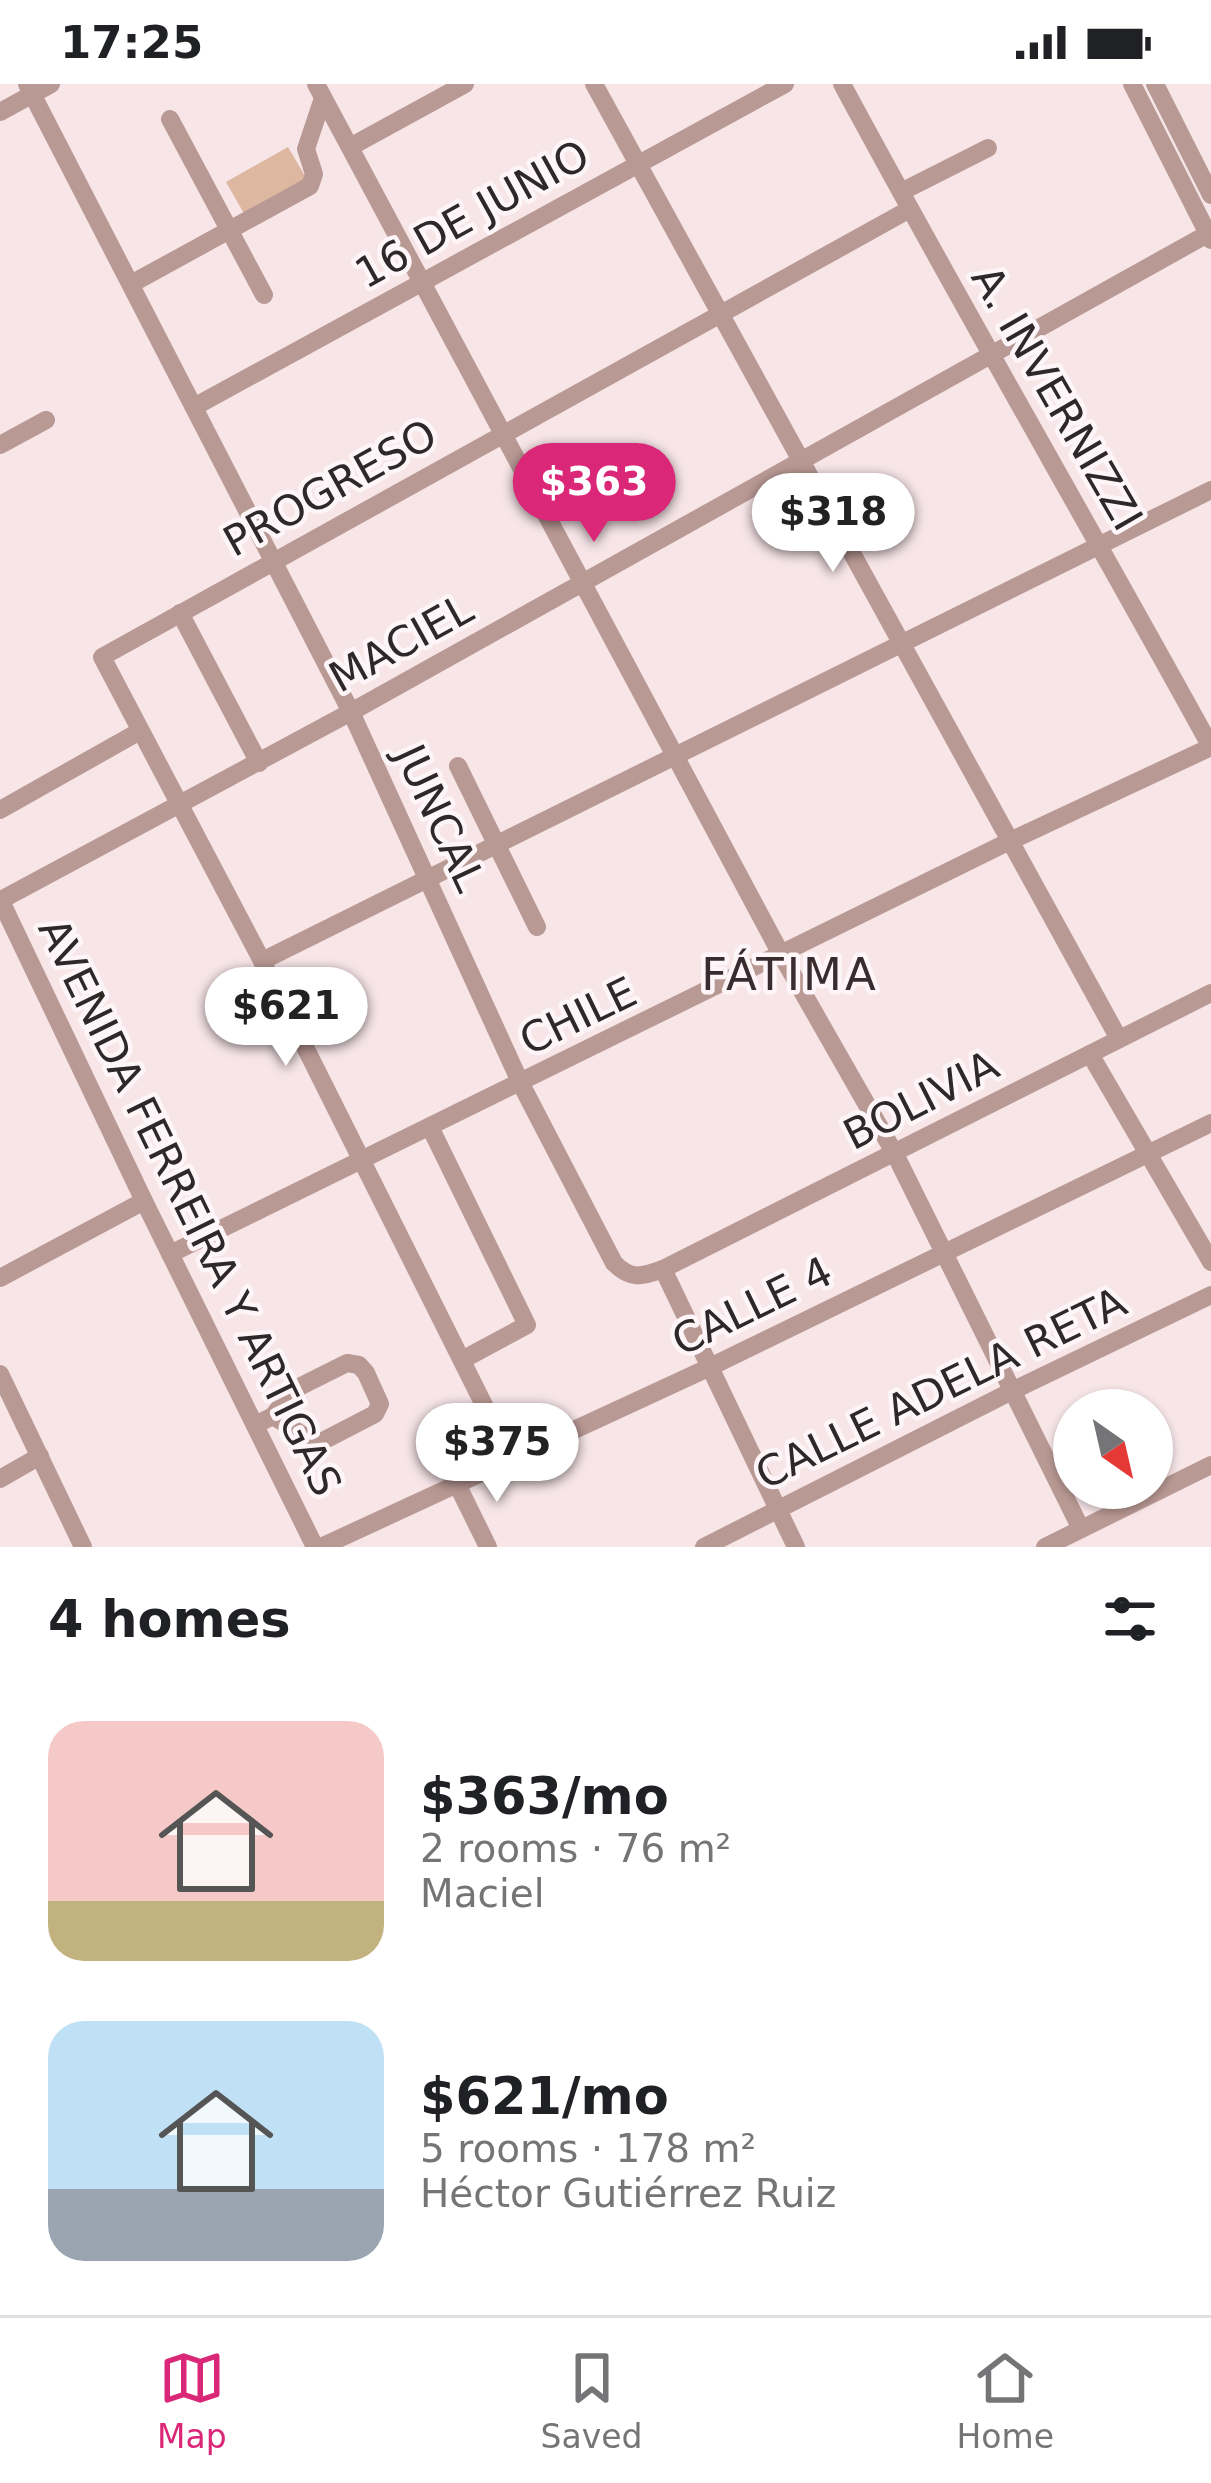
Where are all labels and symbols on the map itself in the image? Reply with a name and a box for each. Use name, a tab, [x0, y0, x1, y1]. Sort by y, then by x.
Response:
street label: 16 DE JUNIO	[347, 130, 597, 298]
street label: A. INVERNIZZI	[962, 257, 1152, 539]
street label: PROGRESO	[215, 409, 445, 567]
pin: $363	[523, 443, 665, 545]
pin: $318	[762, 473, 904, 575]
street label: MACIEL	[321, 583, 482, 702]
street label: JUNCAL	[384, 734, 495, 900]
street label: AVENIDA FERREIRA Y ARTIGAS	[29, 910, 351, 1504]
district label: FÁTIMA	[701, 948, 879, 1001]
pin: $621	[215, 967, 357, 1069]
street label: CHILE	[512, 967, 644, 1065]
street label: BOLIVIA	[836, 1040, 1007, 1160]
street label: CALLE 4	[664, 1246, 840, 1366]
street label: CALLE ADELA RETA	[748, 1277, 1134, 1499]
north arrow	[1053, 1389, 1173, 1509]
pin: $375	[426, 1403, 568, 1505]

